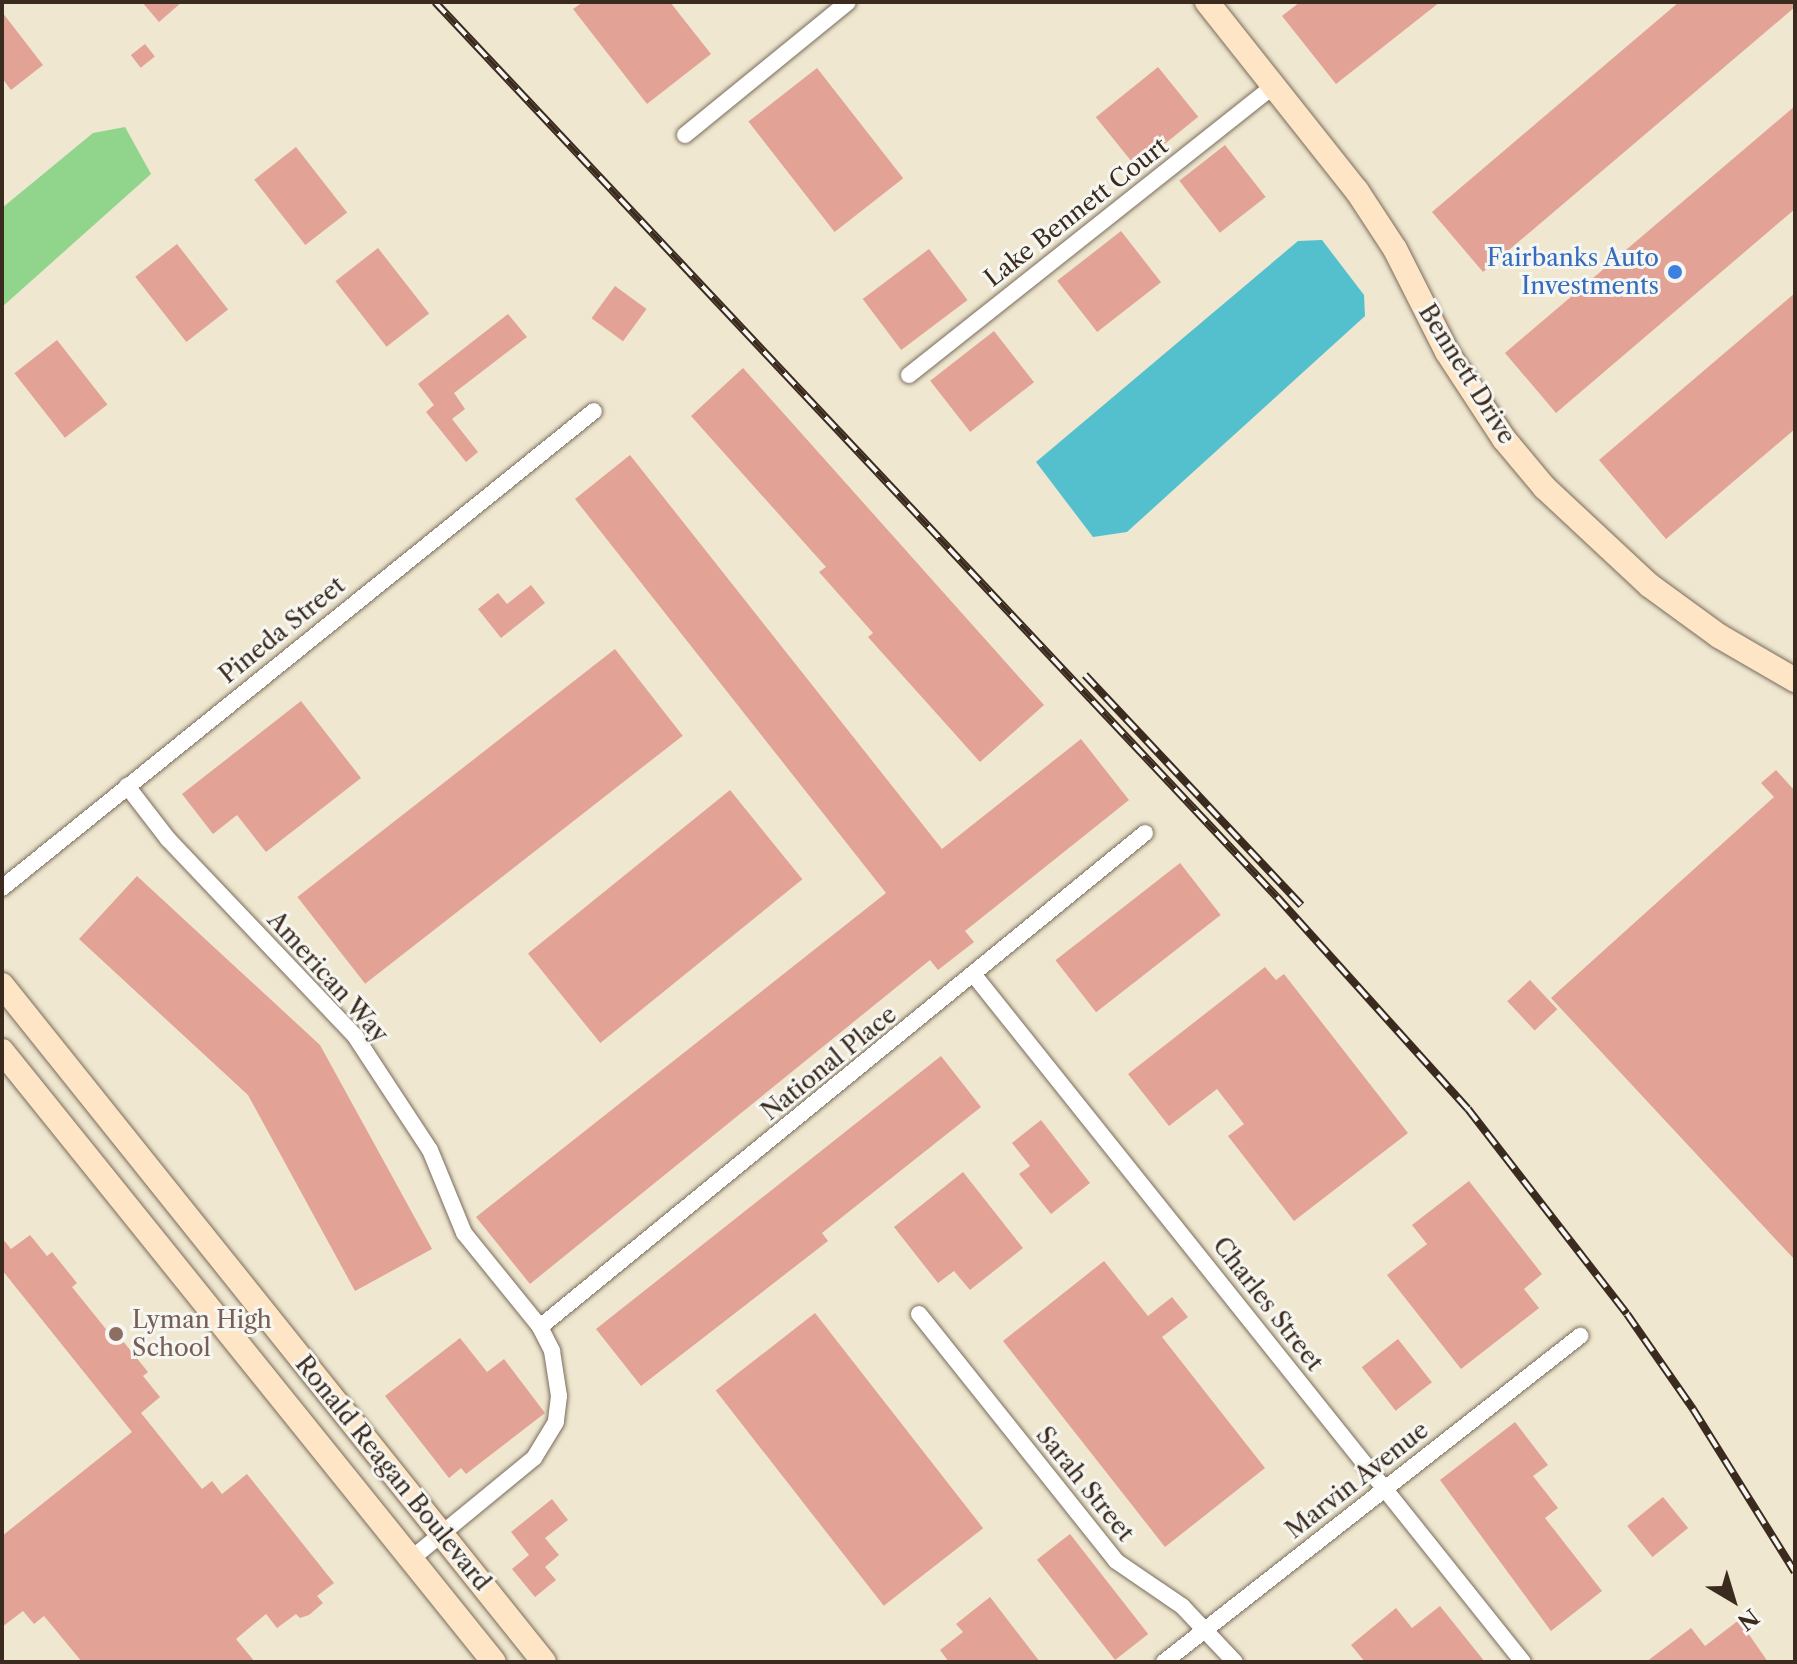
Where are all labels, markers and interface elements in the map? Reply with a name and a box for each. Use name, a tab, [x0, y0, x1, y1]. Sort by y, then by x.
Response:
street label: Lake Bennett Court	[979, 131, 1173, 293]
place label: Fairbanks Auto Investments	[1486, 244, 1659, 300]
marker: Fairbanks Auto Investments	[1666, 263, 1684, 281]
street label: Bennett Drive	[1413, 299, 1521, 449]
street label: Pineda Street	[213, 571, 351, 689]
street label: American Way	[261, 905, 395, 1049]
street label: National Place	[756, 1000, 902, 1126]
street label: Charles Street	[1207, 1231, 1329, 1377]
place label: Lyman High School	[132, 1306, 272, 1362]
marker: Lyman High School	[107, 1325, 125, 1343]
street label: Ronald Reagan Boulevard	[289, 1350, 497, 1596]
street label: Marvin Avenue	[1280, 1415, 1434, 1545]
street label: Sarah Street	[1030, 1421, 1140, 1547]
north arrow	[1693, 1560, 1773, 1640]
text: N	[1732, 1603, 1764, 1636]

